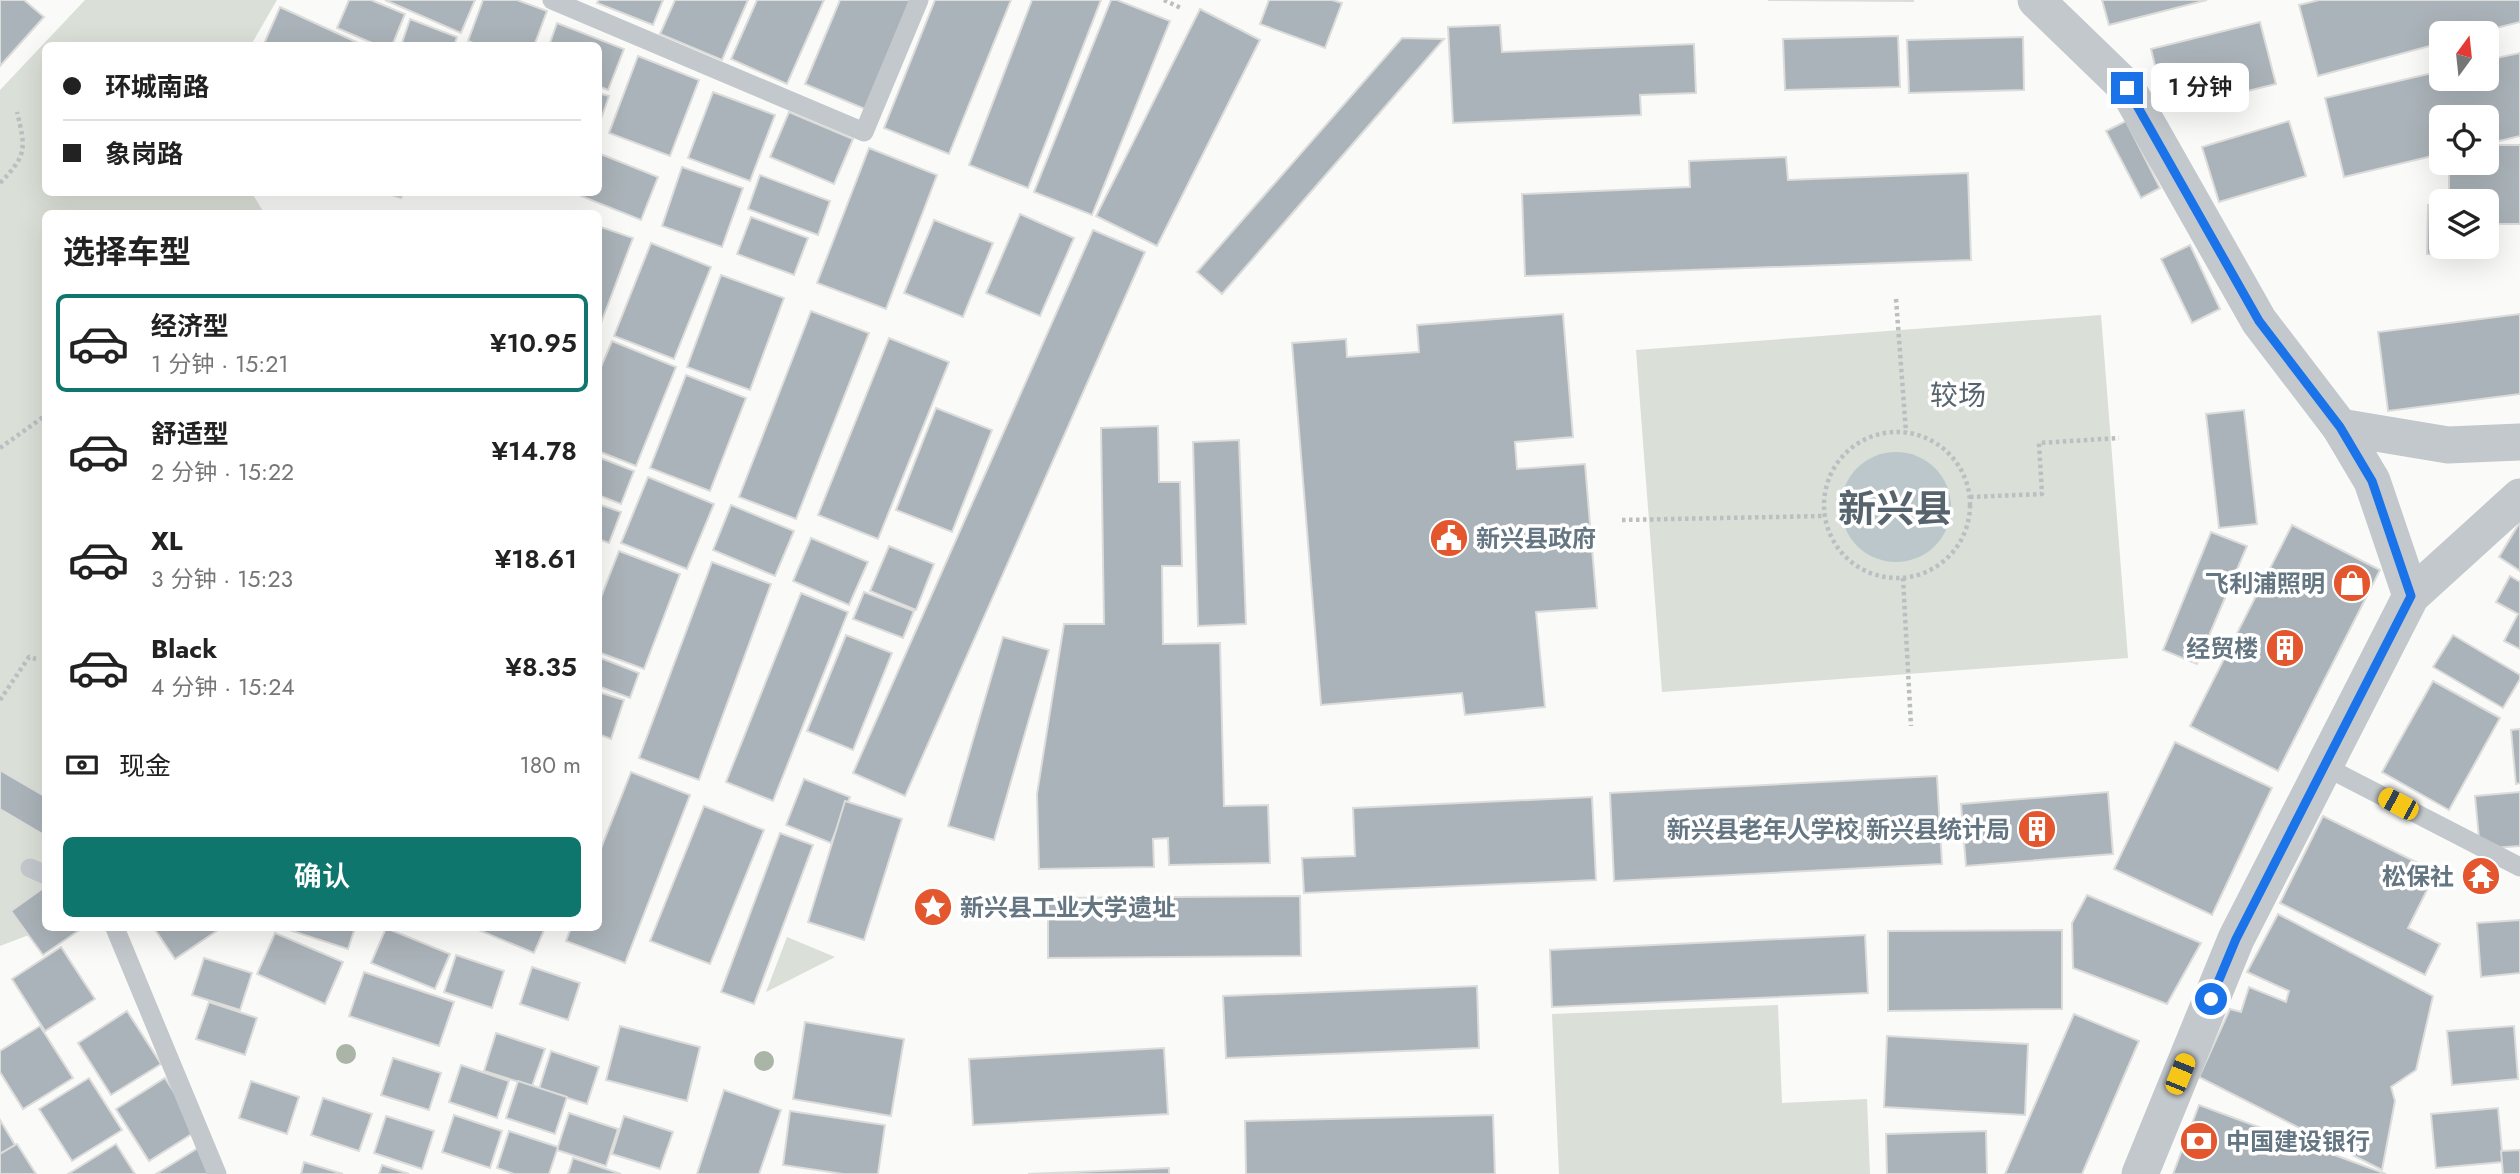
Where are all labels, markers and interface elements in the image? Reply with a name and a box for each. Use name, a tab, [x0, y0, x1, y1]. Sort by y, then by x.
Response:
north arrow	[2429, 21, 2499, 91]
map controls	[2429, 21, 2499, 259]
callout: 1 分钟	[2152, 64, 2250, 112]
text: 环城南路	[105, 68, 209, 106]
text: 1 分钟	[2168, 70, 2232, 104]
route end	[2111, 72, 2143, 104]
button: locate	[2429, 105, 2499, 175]
text: 象岗路	[105, 135, 183, 173]
button: layers	[2429, 189, 2499, 259]
text: 选择车型	[63, 229, 191, 275]
text: 经济型	[151, 307, 229, 345]
icon: car	[67, 312, 130, 375]
text: ¥10.95	[490, 324, 577, 362]
text: 1 分钟 · 15:21	[151, 347, 289, 381]
district label: 较场	[1930, 375, 1986, 416]
text: 舒适型	[151, 415, 229, 453]
icon: car	[67, 420, 130, 483]
text: ¥14.78	[491, 432, 577, 470]
text: 2 分钟 · 15:22	[151, 455, 294, 489]
district label: 新兴县	[1838, 481, 1952, 536]
public building icon: 新兴县政府	[1428, 517, 1470, 559]
place label: 新兴县政府	[1476, 521, 1596, 556]
text: XL	[151, 522, 183, 560]
icon: car	[67, 528, 130, 591]
text: ¥18.61	[495, 540, 577, 578]
text: 3 分钟 · 15:23	[151, 562, 293, 596]
shop icon: 飞利浦照明	[2331, 562, 2373, 604]
place label: 飞利浦照明	[2205, 566, 2325, 601]
building icon: 经贸楼	[2264, 627, 2306, 669]
text: Black	[151, 630, 217, 668]
place label: 经贸楼	[2186, 631, 2258, 666]
icon: car	[67, 636, 130, 699]
text: ¥8.35	[505, 648, 577, 686]
text: 4 分钟 · 15:24	[151, 670, 295, 704]
icon: cash	[63, 746, 101, 784]
text: 现金	[119, 747, 171, 785]
text: 180 m	[519, 748, 581, 782]
car	[2375, 785, 2422, 823]
building icon: 新兴县老年人学校 新兴县统计局	[2016, 808, 2058, 850]
place label: 新兴县老年人学校 新兴县统计局	[1667, 812, 2010, 847]
button: 确认	[63, 837, 581, 917]
temple icon: 松保社	[2460, 855, 2502, 897]
place label: 松保社	[2382, 859, 2454, 894]
place icon: 新兴县工业大学遗址	[912, 886, 954, 928]
place label: 新兴县工业大学遗址	[960, 890, 1176, 925]
route start	[2195, 983, 2227, 1015]
car	[2163, 1051, 2198, 1097]
bank icon: 中国建设银行	[2178, 1120, 2220, 1162]
place label: 中国建设银行	[2226, 1124, 2370, 1159]

